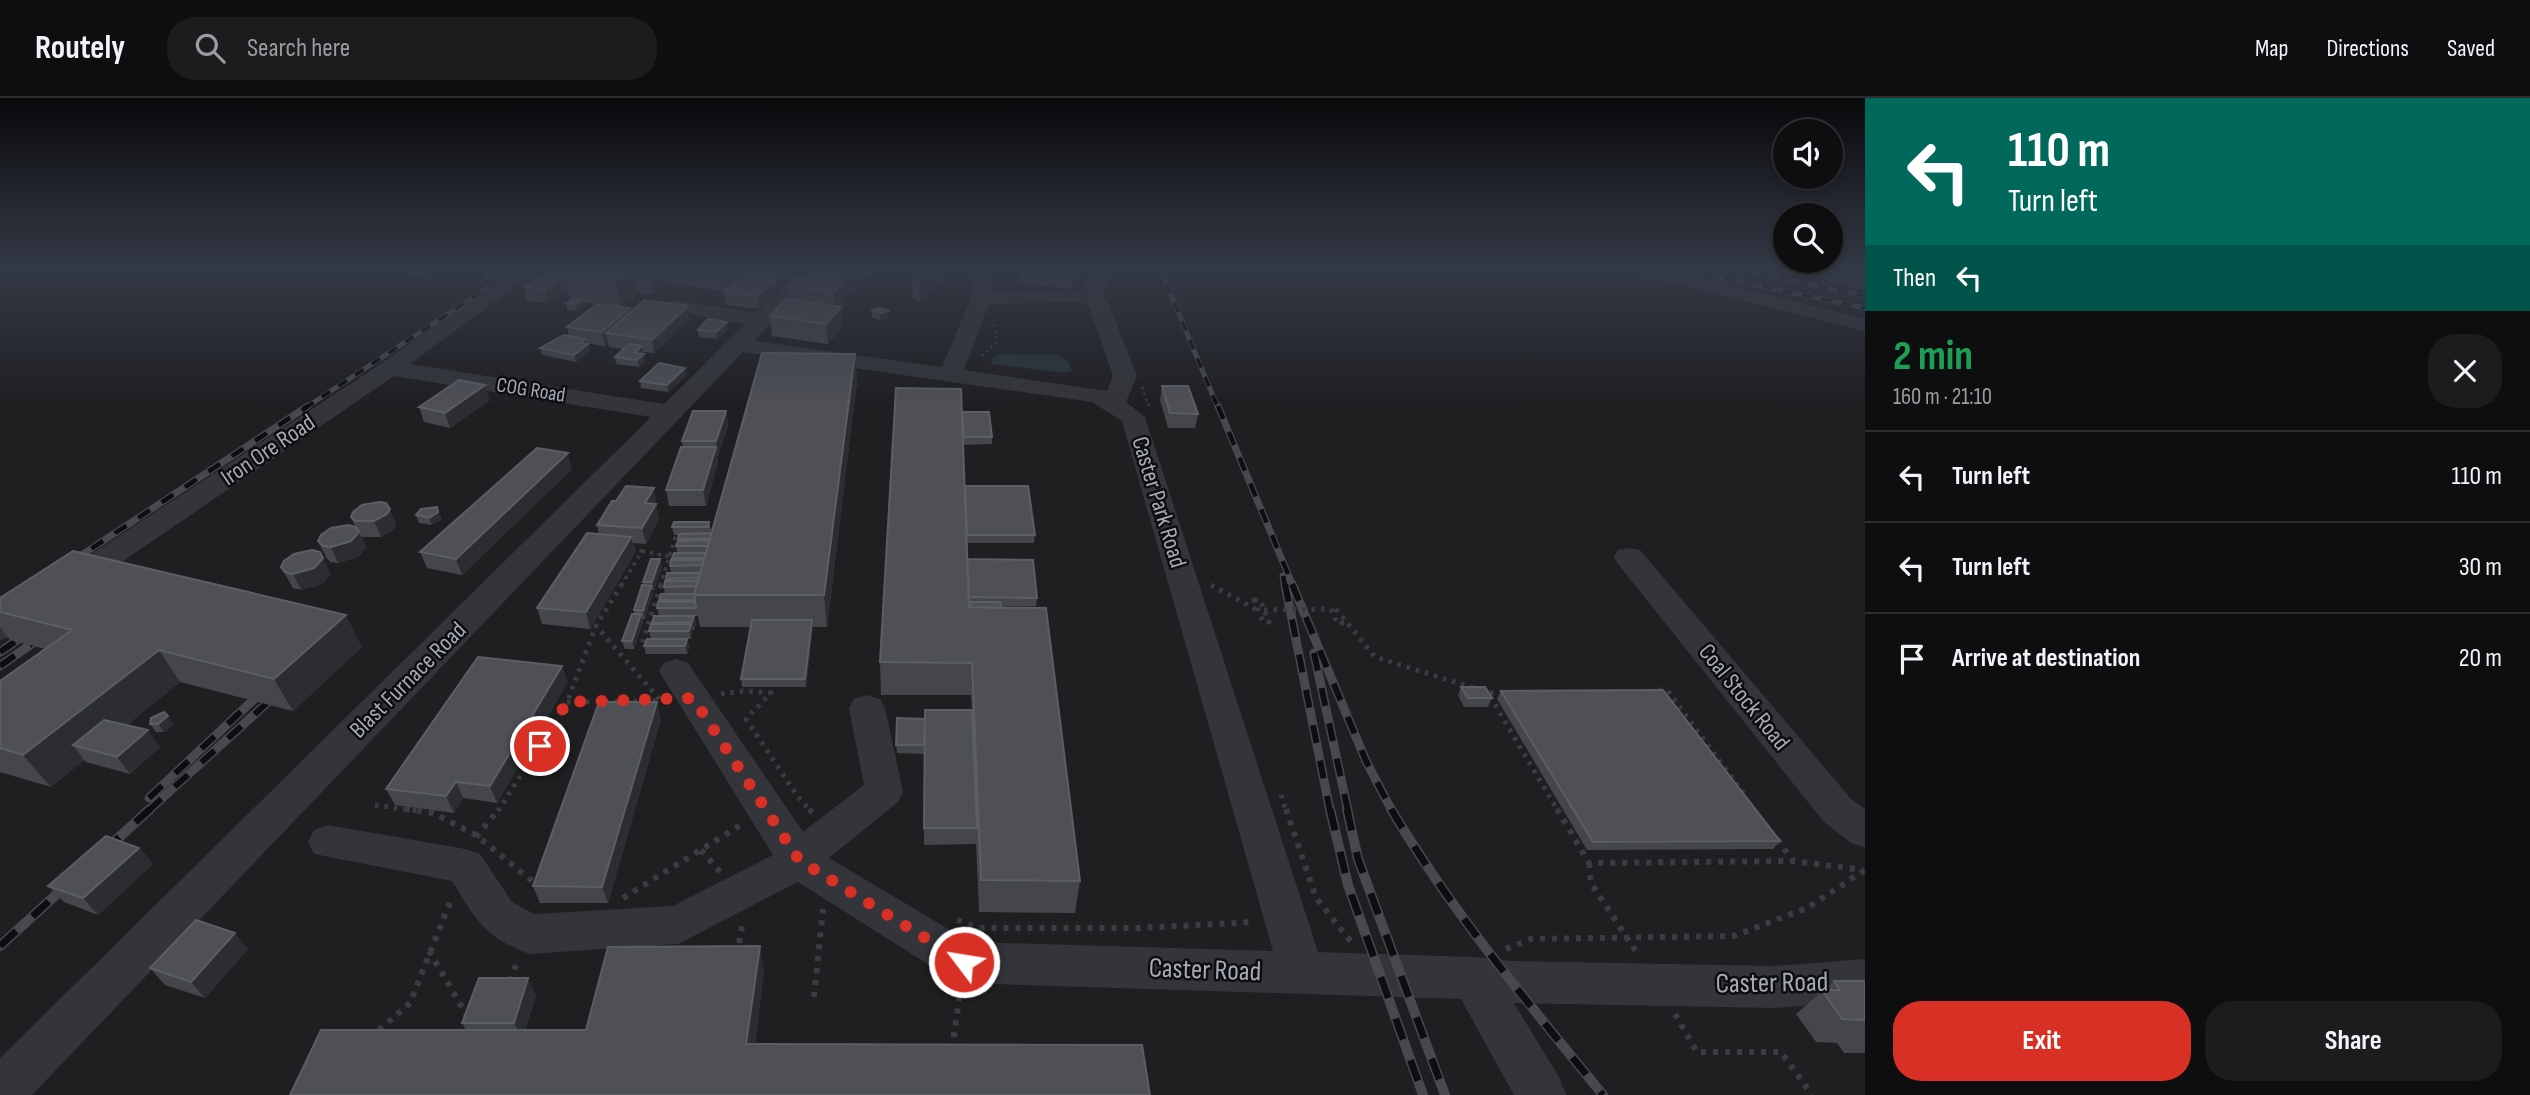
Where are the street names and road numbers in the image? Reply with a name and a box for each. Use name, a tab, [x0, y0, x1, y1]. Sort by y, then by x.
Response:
street label: COG Road	[495, 372, 567, 408]
street label: Iron Ore Road	[215, 408, 321, 492]
street label: Caster Park Road	[1125, 433, 1193, 571]
street label: Blast Furnace Road	[344, 616, 472, 744]
street label: Coal Stock Road	[1692, 638, 1796, 756]
street label: Caster Road	[1148, 952, 1262, 988]
street label: Caster Road	[1715, 966, 1829, 1000]

